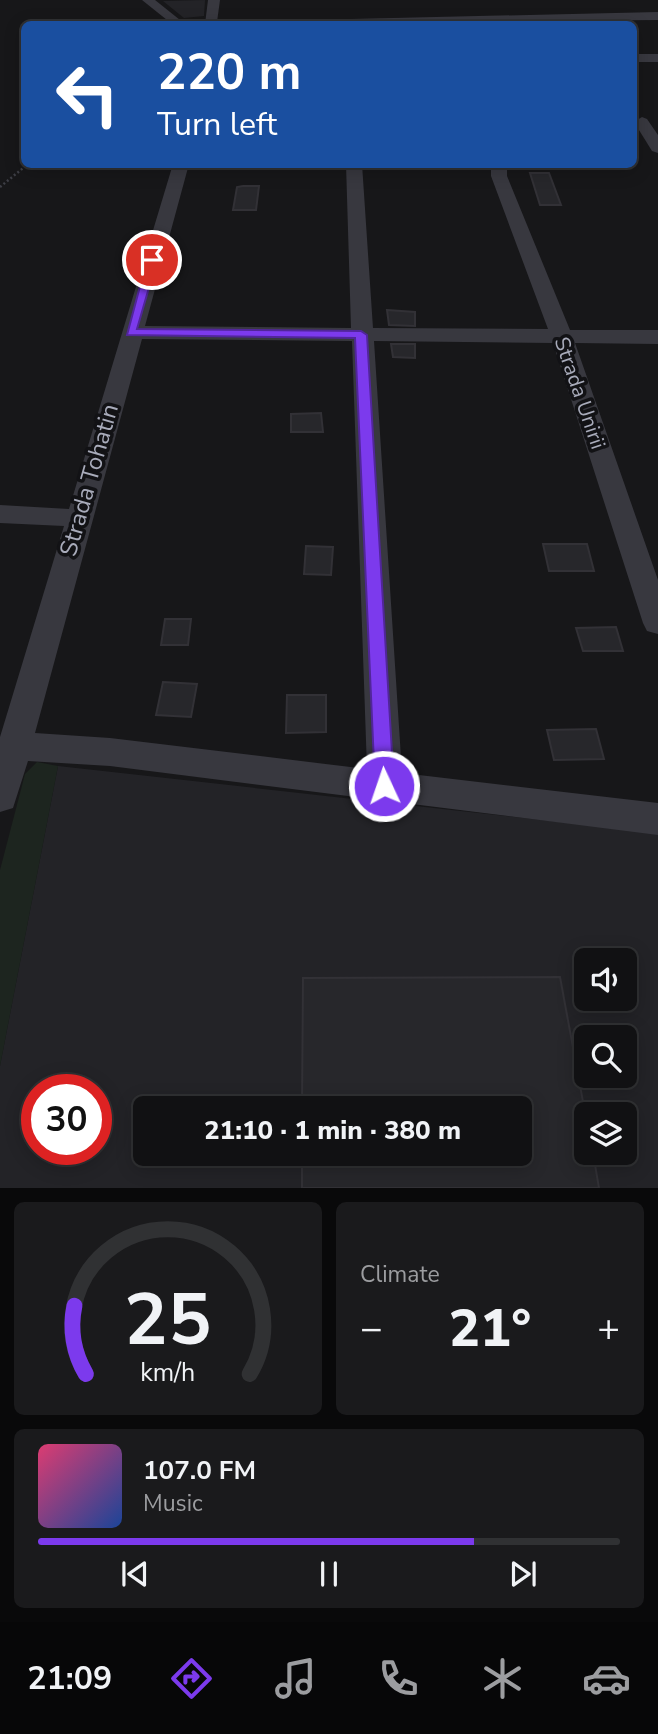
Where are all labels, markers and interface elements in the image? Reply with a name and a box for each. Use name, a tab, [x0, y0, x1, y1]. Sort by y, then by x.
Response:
text: 220 m	[157, 39, 301, 106]
icon: left	[42, 49, 133, 140]
text: Turn left	[157, 103, 277, 146]
pin	[122, 230, 182, 290]
icon: arrive	[133, 241, 171, 279]
street label: Strada Unirii	[548, 333, 612, 453]
street label: Strada Tohatin	[52, 400, 126, 560]
position arrow	[347, 749, 421, 823]
map controls	[574, 948, 637, 1165]
button: sound	[574, 948, 637, 1011]
button: search	[574, 1025, 637, 1088]
speed limit sign: 30	[21, 1074, 112, 1165]
button: layers	[574, 1102, 637, 1165]
text: 21:10 · 1 min · 380 m	[204, 1113, 461, 1148]
text: Climate	[360, 1259, 440, 1290]
text: 25	[124, 1271, 212, 1371]
text: 21°	[449, 1293, 531, 1364]
text: −	[360, 1303, 383, 1354]
text: +	[597, 1303, 620, 1354]
text: km/h	[140, 1356, 196, 1390]
text: 107.0 FM	[143, 1453, 256, 1488]
text: Music	[143, 1488, 203, 1519]
icon: previous	[116, 1555, 154, 1593]
icon: pause	[310, 1555, 348, 1593]
icon: next	[504, 1555, 542, 1593]
icon: directions	[167, 1654, 216, 1703]
icon: music	[271, 1654, 320, 1703]
icon: phone	[374, 1654, 423, 1703]
icon: climate	[478, 1654, 527, 1703]
icon: car	[582, 1654, 631, 1703]
text: 21:09	[27, 1657, 112, 1700]

